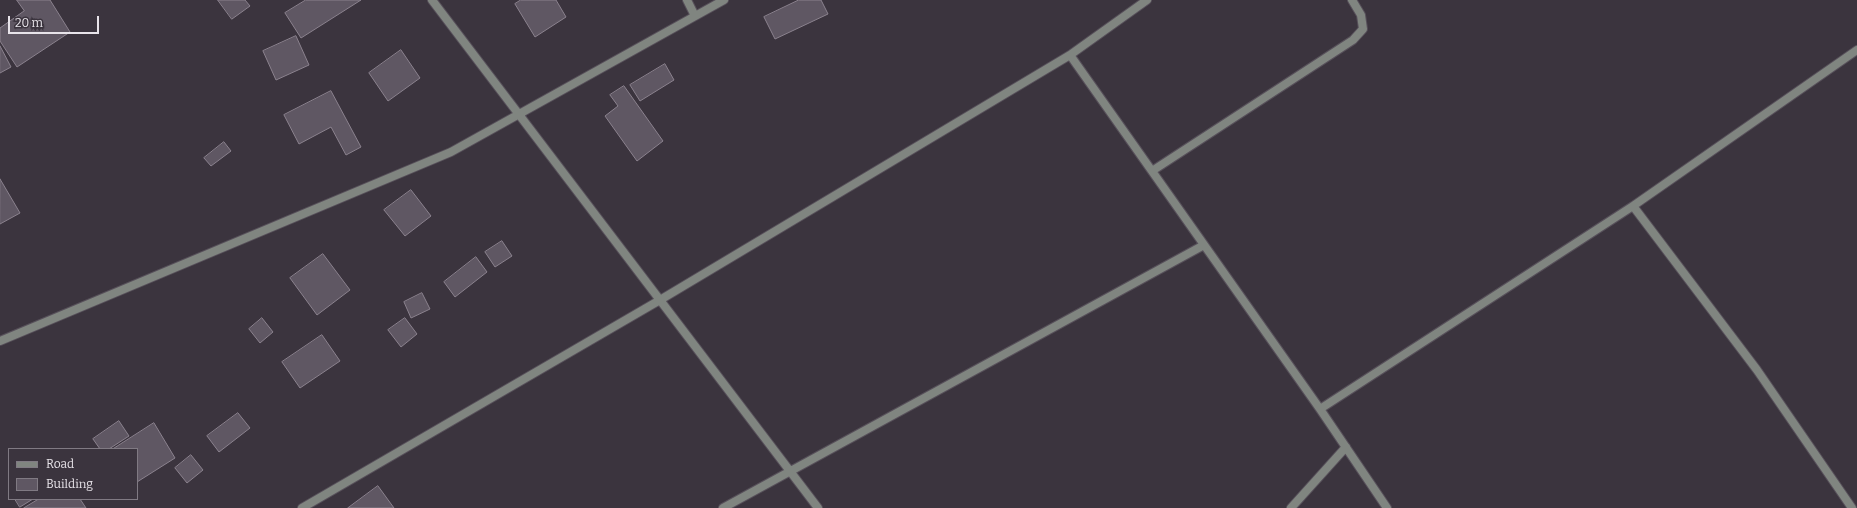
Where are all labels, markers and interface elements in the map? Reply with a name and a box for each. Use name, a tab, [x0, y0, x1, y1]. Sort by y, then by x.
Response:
scale bar	[10, 8, 101, 34]
text: 20 m	[15, 16, 43, 30]
legend	[8, 448, 138, 500]
text: Road	[46, 457, 74, 471]
text: Building	[46, 477, 93, 491]

